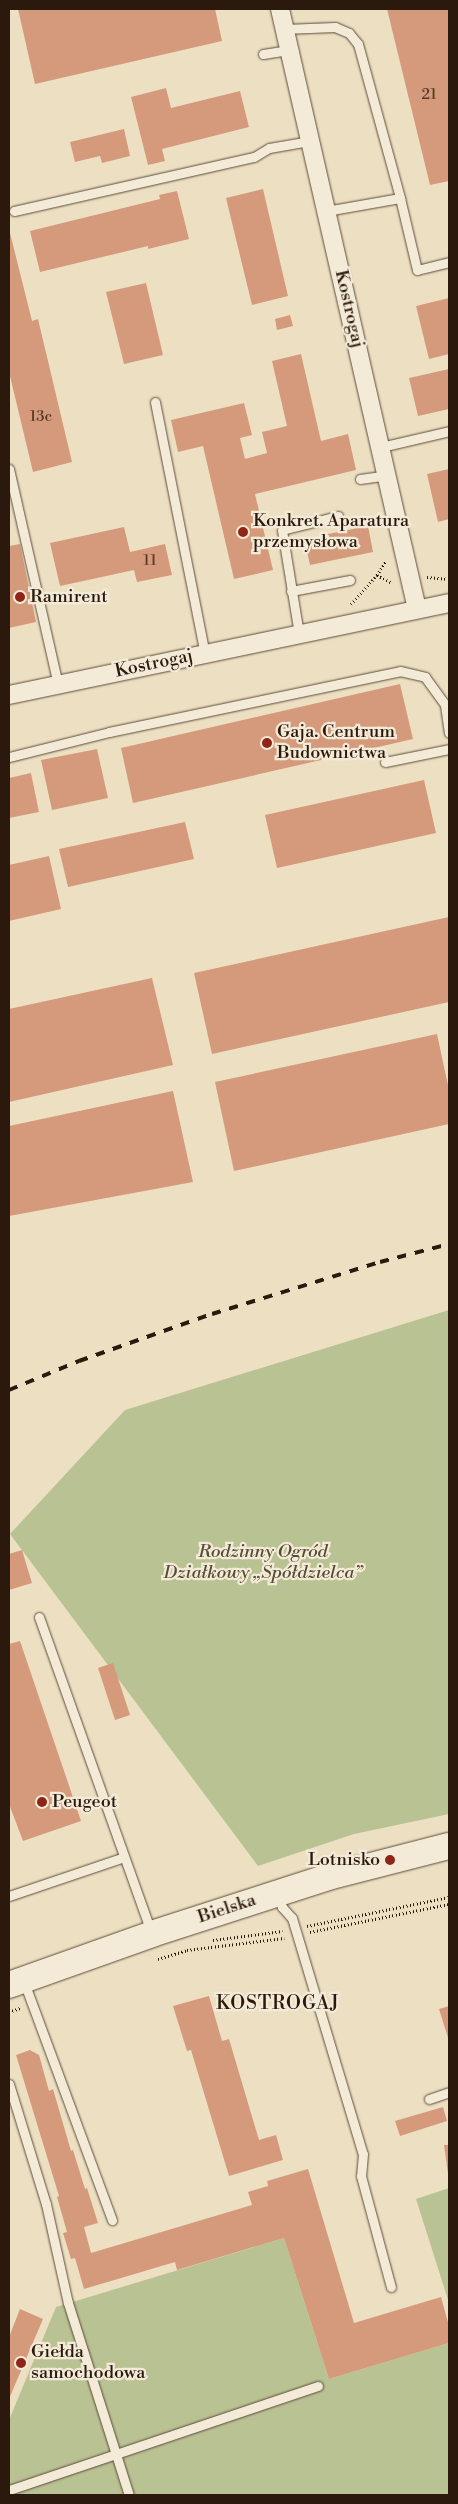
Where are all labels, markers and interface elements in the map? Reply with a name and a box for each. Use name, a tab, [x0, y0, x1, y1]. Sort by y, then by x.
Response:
house number: 21	[421, 86, 437, 104]
street label: Kostrogaj	[330, 268, 368, 350]
house number: 13c	[30, 408, 52, 426]
place label: Konkret. Aparatura przemysłowa	[253, 511, 409, 554]
marker: Konkret. Aparatura przemysłowa	[237, 526, 249, 538]
house number: 11	[143, 552, 157, 570]
place label: Ramirent	[30, 586, 108, 608]
marker: Ramirent	[14, 591, 26, 603]
street label: Kostrogaj	[113, 645, 195, 683]
place label: Gaja. Centrum Budownictwa	[277, 722, 395, 764]
marker: Gaja. Centrum Budownictwa	[261, 737, 273, 749]
park label: Rodzinny Ogród Działkowy „Spółdzielca”	[164, 1542, 362, 1585]
place label: Peugeot	[52, 1791, 117, 1813]
marker: Peugeot	[36, 1796, 48, 1808]
place label: Lotnisko	[308, 1849, 380, 1871]
marker: Lotnisko	[384, 1854, 396, 1866]
street label: Bielska	[195, 1889, 259, 1929]
district label: KOSTROGAJ	[215, 1993, 341, 2015]
place label: Giełda samochodowa	[31, 2342, 145, 2384]
marker: Giełda samochodowa	[15, 2357, 27, 2369]

